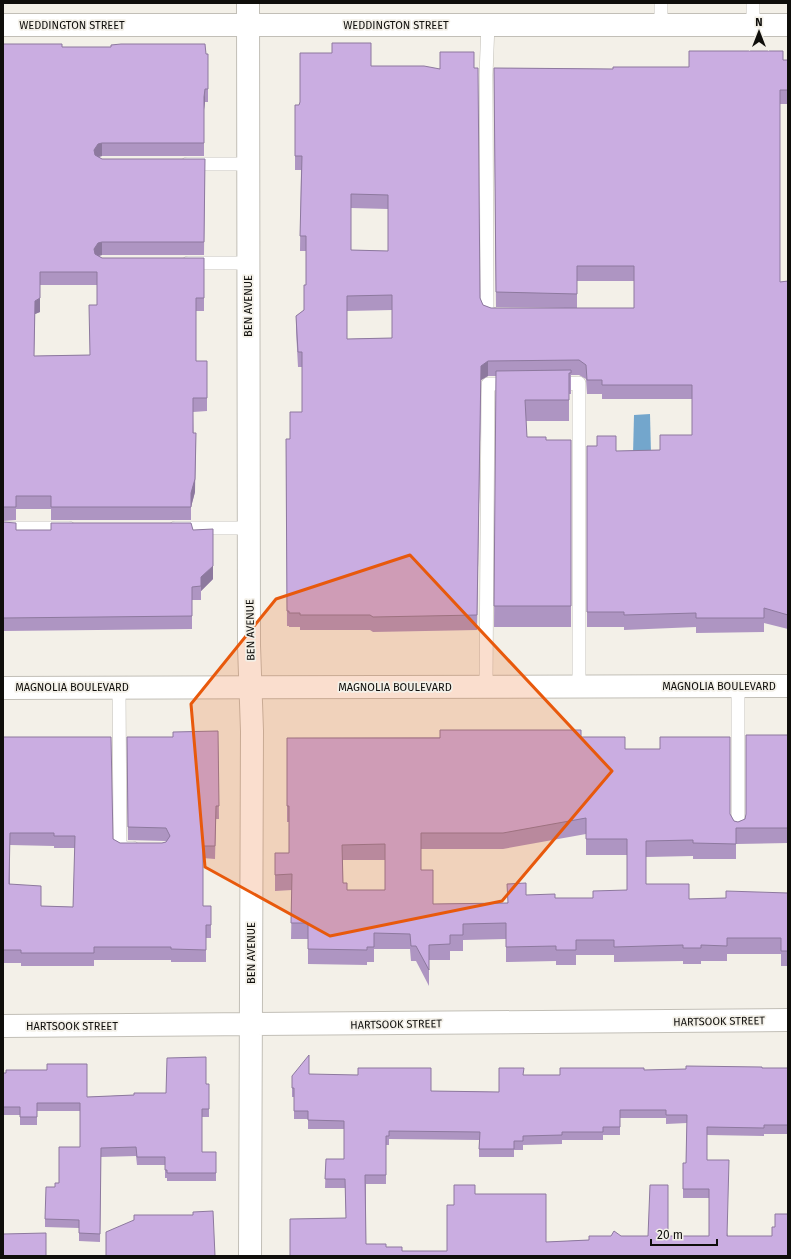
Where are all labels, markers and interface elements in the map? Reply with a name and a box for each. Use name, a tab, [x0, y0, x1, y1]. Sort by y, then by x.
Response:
north arrow	[739, 12, 779, 52]
text: N	[755, 16, 763, 29]
street label: WEDDINGTON STREET	[19, 19, 125, 32]
street label: WEDDINGTON STREET	[343, 19, 449, 32]
street label: BEN AVENUE	[242, 275, 255, 337]
street label: BEN AVENUE	[243, 599, 258, 661]
street label: MAGNOLIA BOULEVARD	[662, 680, 776, 693]
street label: MAGNOLIA BOULEVARD	[15, 681, 129, 694]
street label: MAGNOLIA BOULEVARD	[338, 681, 452, 694]
street label: BEN AVENUE	[245, 922, 258, 984]
street label: HARTSOOK STREET	[673, 1014, 765, 1029]
street label: HARTSOOK STREET	[350, 1017, 442, 1032]
street label: HARTSOOK STREET	[26, 1020, 118, 1033]
scale bar	[651, 1221, 717, 1247]
text: 20 m	[657, 1228, 683, 1242]

